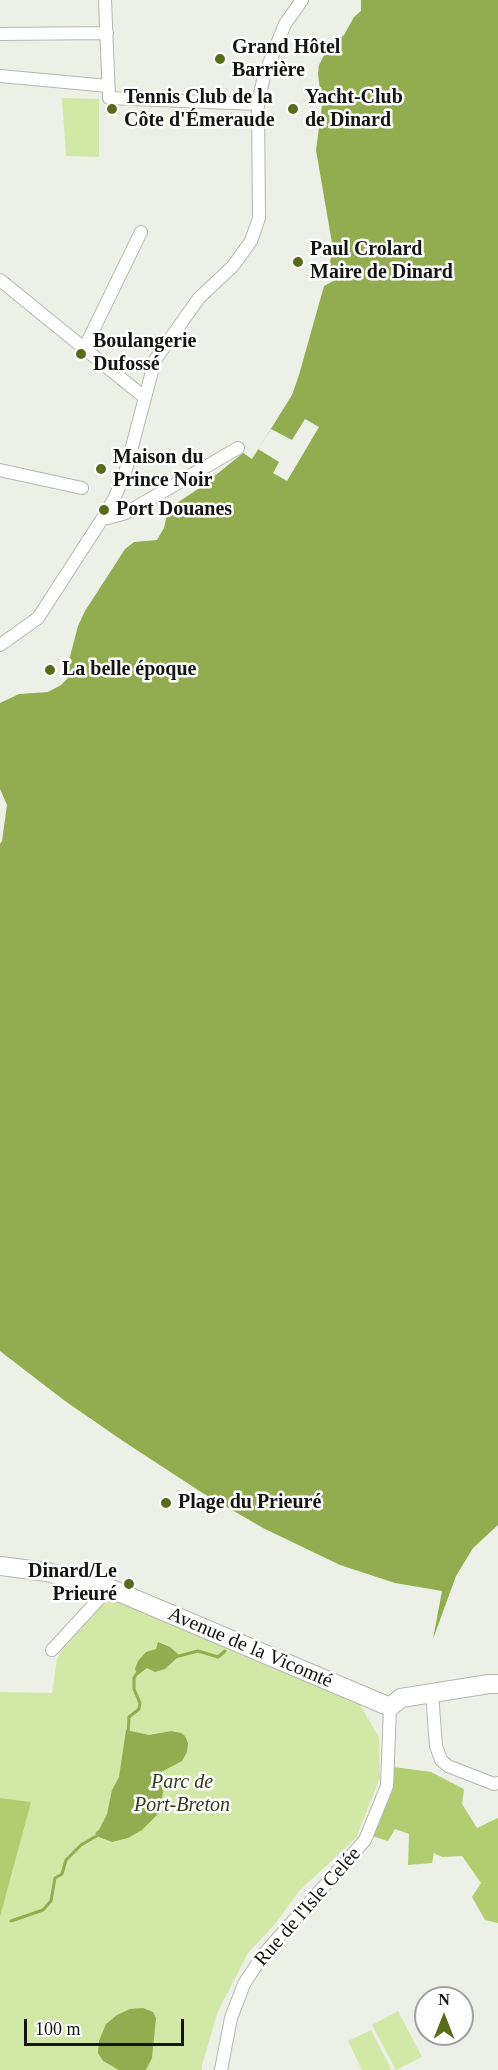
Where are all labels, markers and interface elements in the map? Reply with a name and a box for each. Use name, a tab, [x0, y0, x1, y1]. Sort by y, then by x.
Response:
place label: Grand Hôtel Barrière	[232, 36, 340, 83]
marker: Grand Hôtel Barrière	[213, 52, 227, 66]
place label: Tennis Club de la Côte d'Émeraude	[124, 86, 275, 133]
place label: Yacht-Club de Dinard	[305, 86, 403, 133]
marker: Tennis Club de la Côte d'Émeraude	[105, 102, 119, 116]
marker: Yacht-Club de Dinard	[286, 102, 300, 116]
place label: Paul Crolard Maire de Dinard	[310, 238, 453, 285]
marker: Paul Crolard Maire de Dinard	[291, 255, 305, 269]
place label: Boulangerie Dufossé	[93, 330, 196, 377]
marker: Boulangerie Dufossé	[74, 347, 88, 361]
place label: Maison du Prince Noir	[113, 446, 212, 493]
marker: Maison du Prince Noir	[94, 462, 108, 476]
place label: Port Douanes	[116, 498, 232, 522]
marker: Port Douanes	[97, 503, 111, 517]
place label: La belle époque	[62, 658, 196, 682]
marker: La belle époque	[43, 663, 57, 677]
place label: Plage du Prieuré	[178, 1491, 321, 1515]
marker: Plage du Prieuré	[159, 1496, 173, 1510]
place label: Dinard/Le Prieuré	[28, 1560, 117, 1607]
marker: Dinard/Le Prieuré	[122, 1577, 136, 1591]
street label: Avenue de la Vicomté	[164, 1602, 336, 1694]
park label: Parc de Port-Breton	[134, 1771, 230, 1818]
street label: Rue de l'Isle Celée	[250, 1843, 366, 1971]
north arrow	[414, 1986, 474, 2046]
text: N	[438, 1991, 450, 2008]
scale bar	[27, 2007, 188, 2045]
text: 100 m	[35, 2019, 81, 2039]

